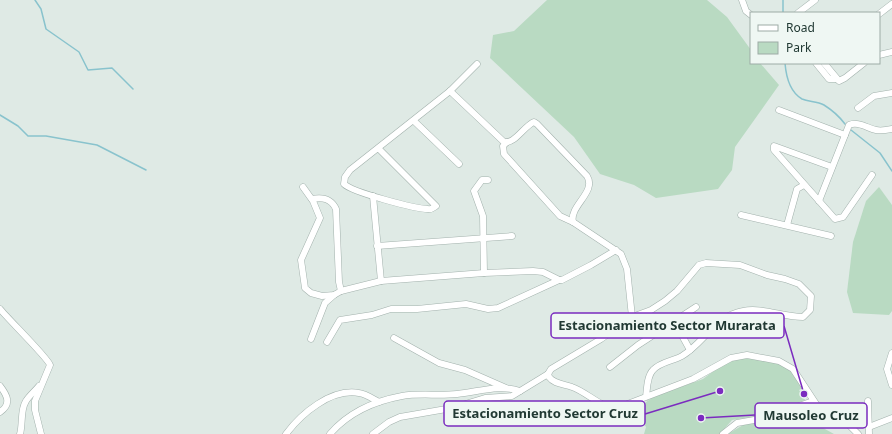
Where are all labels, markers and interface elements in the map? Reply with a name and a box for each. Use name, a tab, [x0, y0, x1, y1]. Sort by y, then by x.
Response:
legend	[750, 12, 880, 64]
text: Road	[786, 19, 815, 36]
text: Park	[786, 39, 812, 56]
callout: Estacionamiento Sector Murarata	[551, 313, 784, 338]
text: Estacionamiento Sector Murarata	[558, 316, 776, 334]
callout: Estacionamiento Sector Cruz	[444, 401, 645, 426]
callout: Mausoleo Cruz	[755, 403, 867, 428]
text: Estacionamiento Sector Cruz	[452, 404, 638, 422]
text: Mausoleo Cruz	[763, 406, 859, 424]

